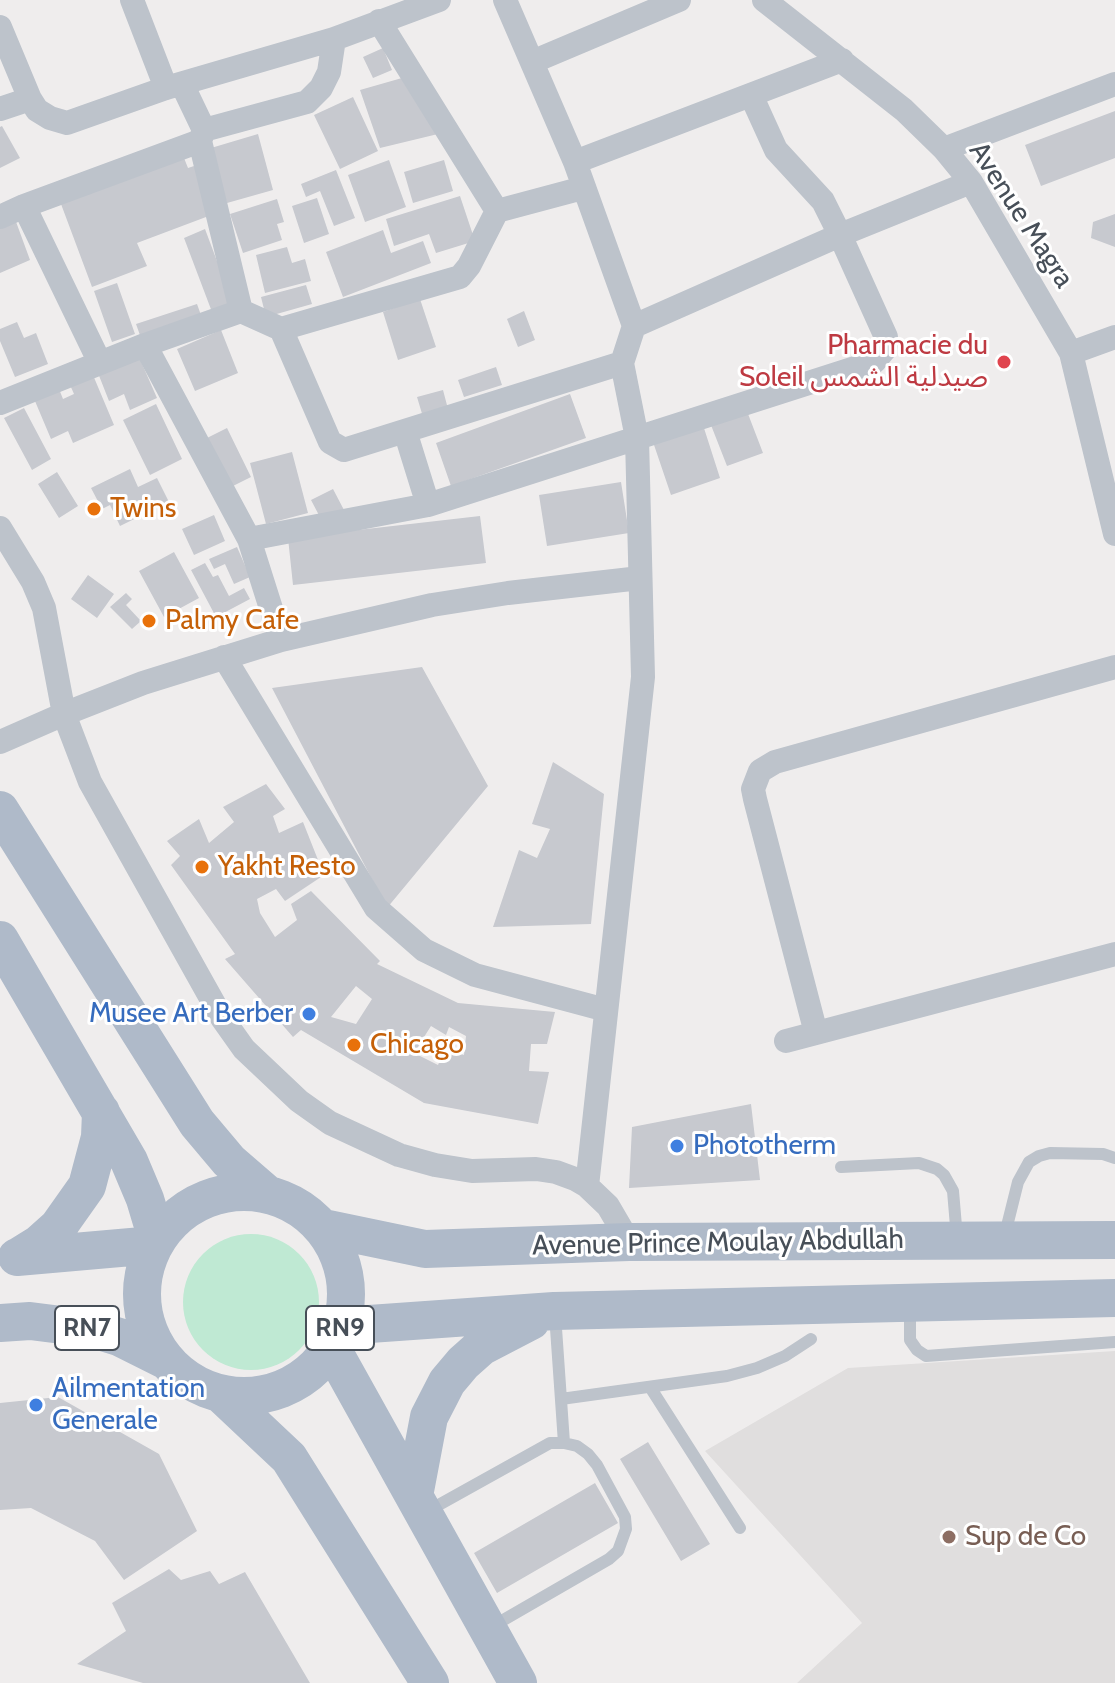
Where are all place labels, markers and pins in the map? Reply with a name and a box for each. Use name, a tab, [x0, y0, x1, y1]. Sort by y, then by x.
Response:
place label: Pharmacie du Soleil صيدلية الشمس	[739, 329, 988, 395]
marker: Pharmacie du Soleil صيدلية الشمس	[995, 353, 1013, 371]
place label: Twins	[110, 492, 176, 526]
marker: Twins	[85, 500, 103, 518]
place label: Palmy Cafe	[165, 604, 299, 638]
marker: Palmy Cafe	[140, 612, 158, 630]
place label: Yakht Resto	[218, 850, 356, 884]
marker: Yakht Resto	[193, 858, 211, 876]
place label: Musee Art Berber	[89, 997, 293, 1031]
marker: Musee Art Berber	[300, 1005, 318, 1023]
place label: Chicago	[370, 1028, 464, 1062]
marker: Chicago	[345, 1036, 363, 1054]
place label: Phototherm	[693, 1129, 836, 1163]
marker: Phototherm	[668, 1137, 686, 1155]
place label: Ailmentation Generale	[52, 1372, 205, 1438]
marker: Ailmentation Generale	[27, 1396, 45, 1414]
place label: Sup de Co	[965, 1520, 1086, 1554]
marker: Sup de Co	[940, 1528, 958, 1546]

